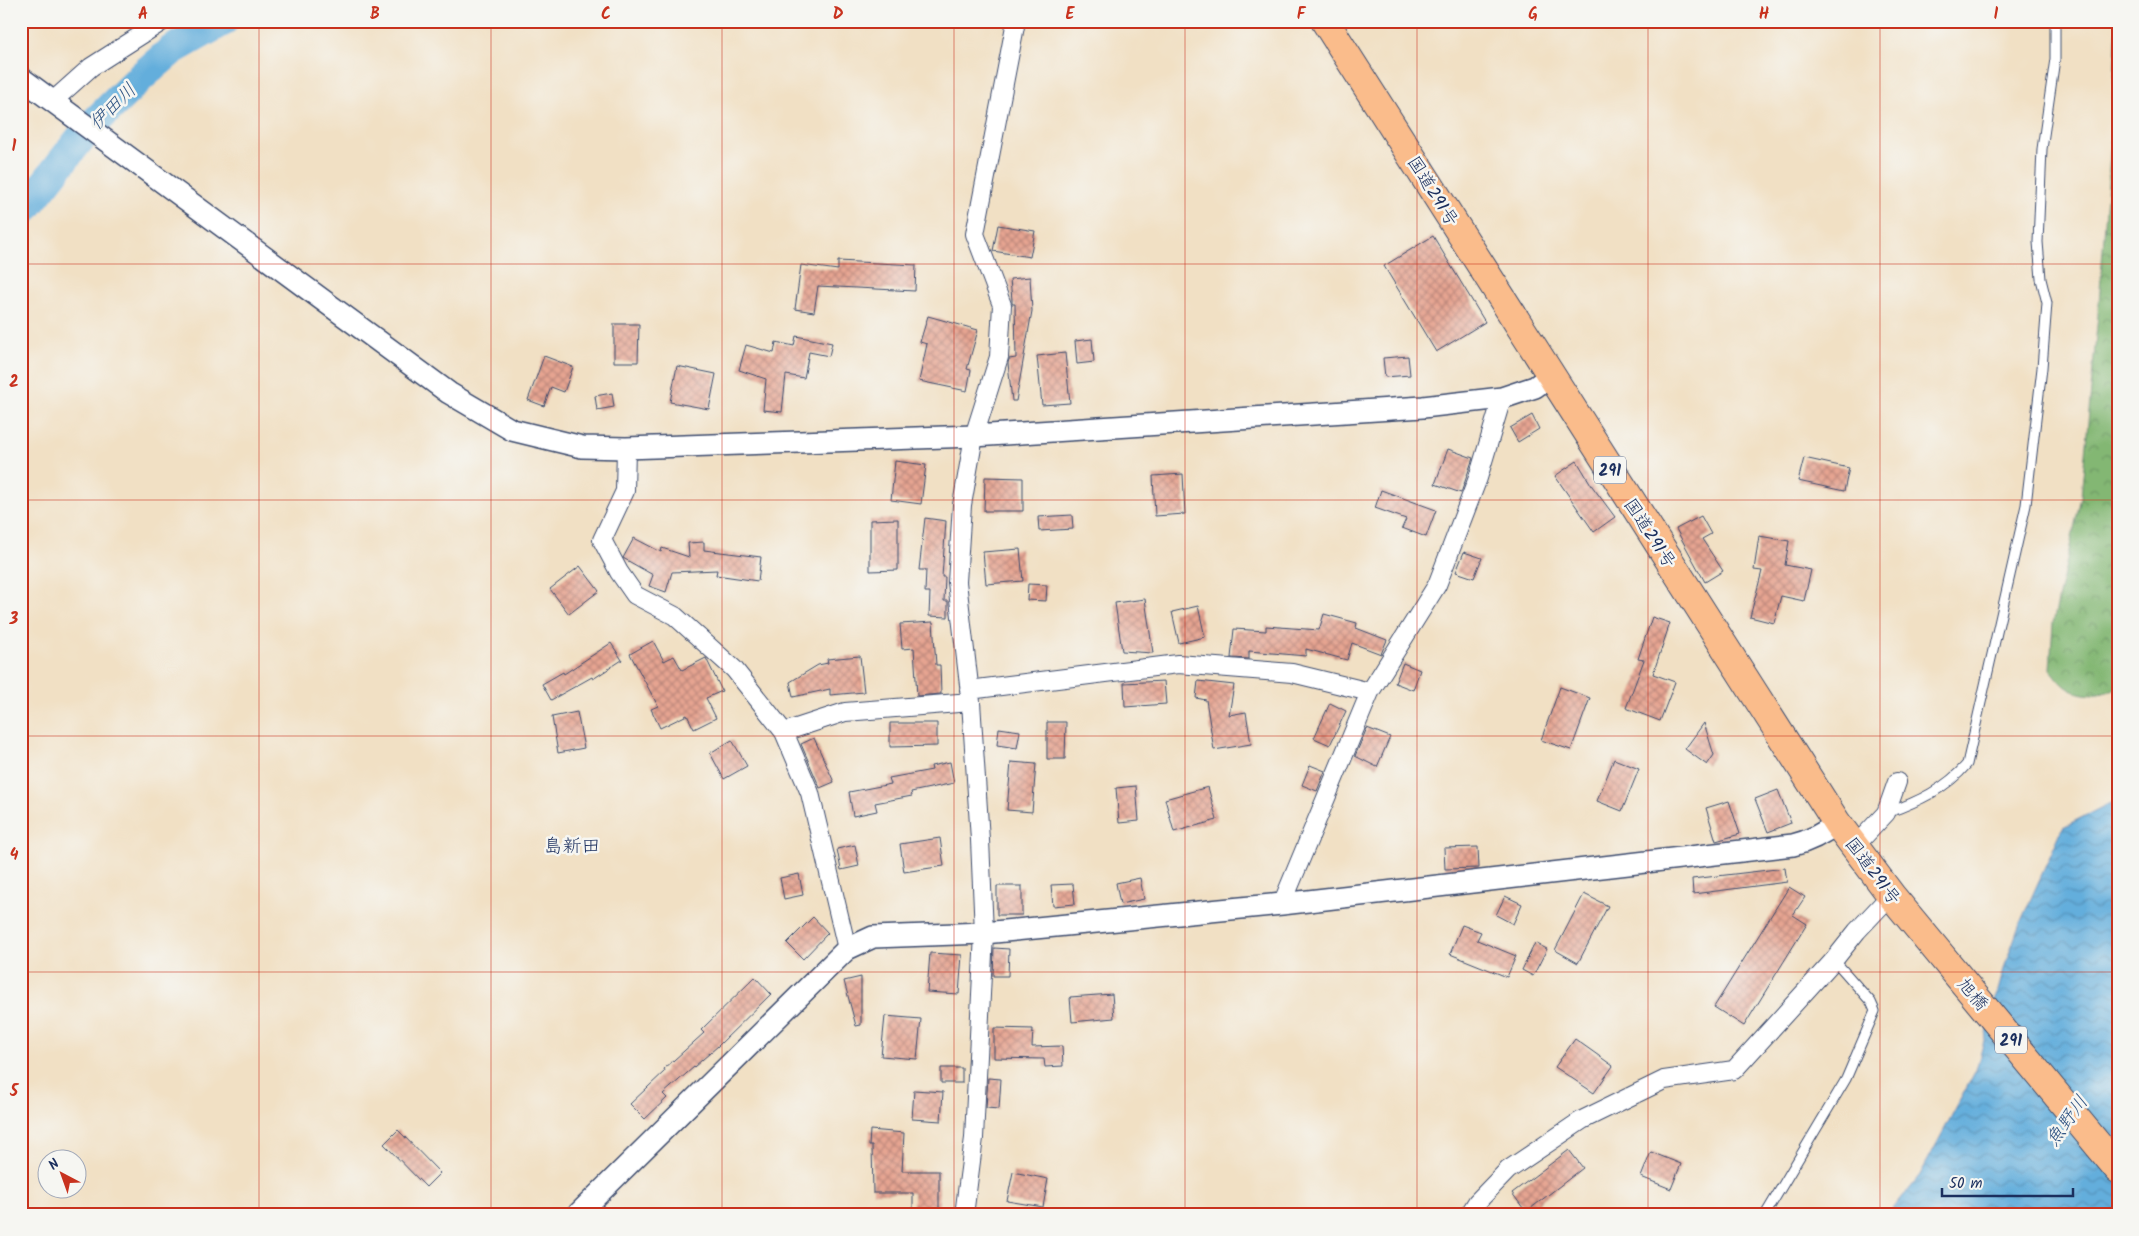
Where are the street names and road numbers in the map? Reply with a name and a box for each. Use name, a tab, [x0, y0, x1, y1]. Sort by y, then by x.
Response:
street label: 国道291号	[1399, 151, 1465, 233]
road number: 291	[1594, 456, 1626, 484]
street label: 国道291号	[1615, 493, 1682, 575]
street label: 国道291号	[1836, 832, 1907, 912]
street label: 旭橋	[1949, 972, 1995, 1018]
road number: 291	[1995, 1026, 2027, 1054]

